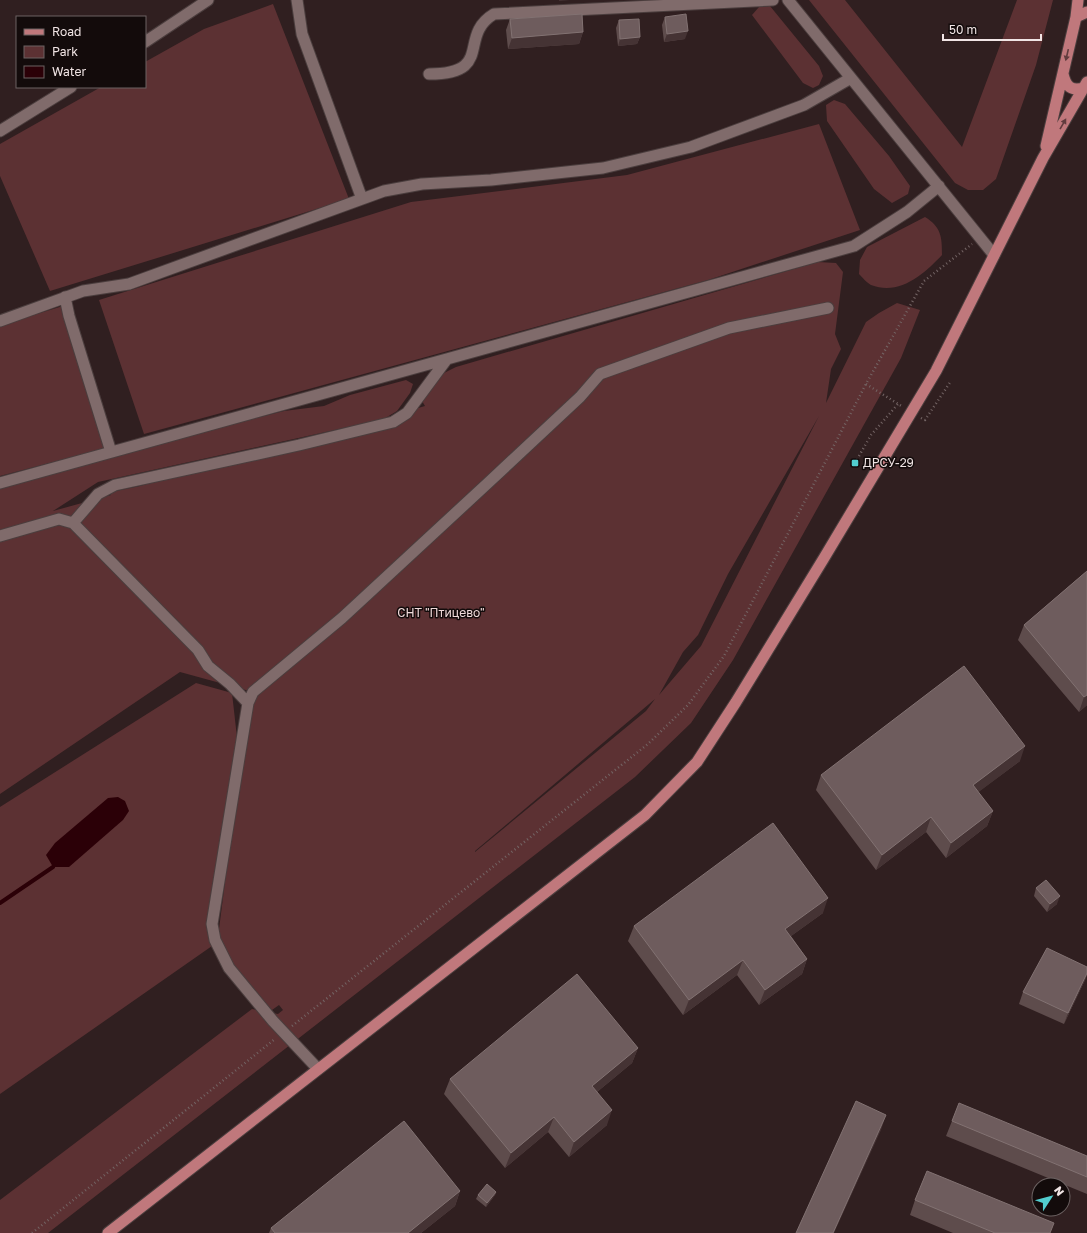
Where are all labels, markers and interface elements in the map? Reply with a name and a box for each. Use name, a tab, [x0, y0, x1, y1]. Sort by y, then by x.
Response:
legend	[16, 16, 146, 88]
scale bar	[943, 16, 1041, 42]
text: 50 m	[949, 22, 977, 37]
text: Road	[52, 24, 81, 39]
text: Park	[52, 44, 78, 59]
one-way arrow	[1064, 49, 1070, 62]
text: Water	[52, 64, 86, 79]
one-way arrow	[1059, 118, 1066, 130]
place label: ДРСУ-29	[863, 455, 914, 470]
marker: ДРСУ-29	[850, 458, 860, 468]
park label: СНТ "Птицево"	[397, 605, 485, 620]
north arrow	[1031, 1177, 1071, 1217]
text: N	[1052, 1184, 1067, 1198]

